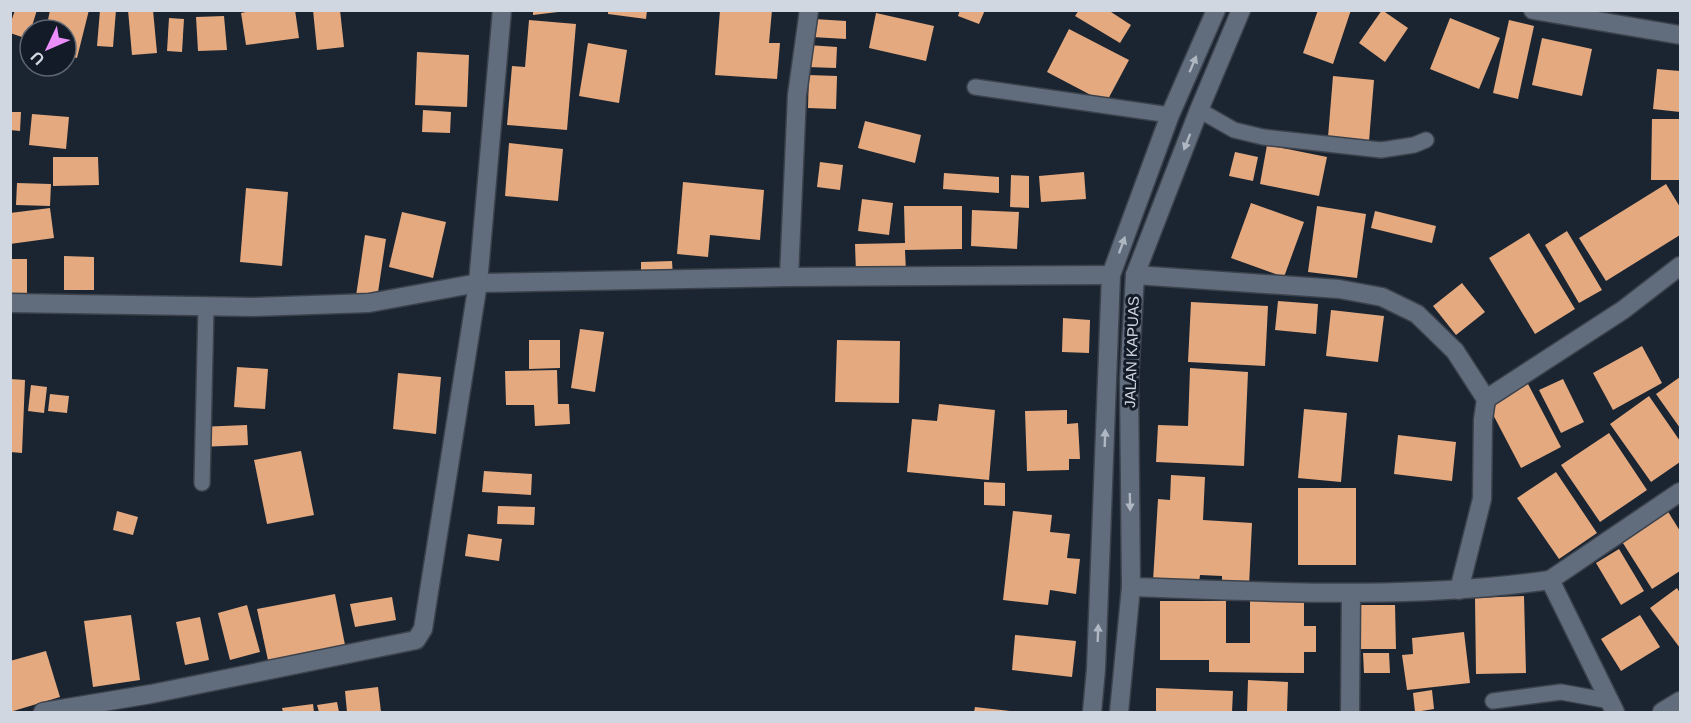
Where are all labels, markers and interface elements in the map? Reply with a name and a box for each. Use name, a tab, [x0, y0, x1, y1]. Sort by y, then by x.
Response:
north arrow	[18, 18, 78, 78]
text: U	[27, 48, 48, 68]
one-way arrow	[1188, 54, 1198, 72]
one-way arrow	[1181, 134, 1191, 152]
one-way arrow	[1118, 236, 1128, 254]
street label: JALAN KAPUAS	[1121, 296, 1142, 408]
one-way arrow	[1101, 429, 1110, 448]
one-way arrow	[1125, 492, 1135, 511]
one-way arrow	[1093, 624, 1102, 643]

